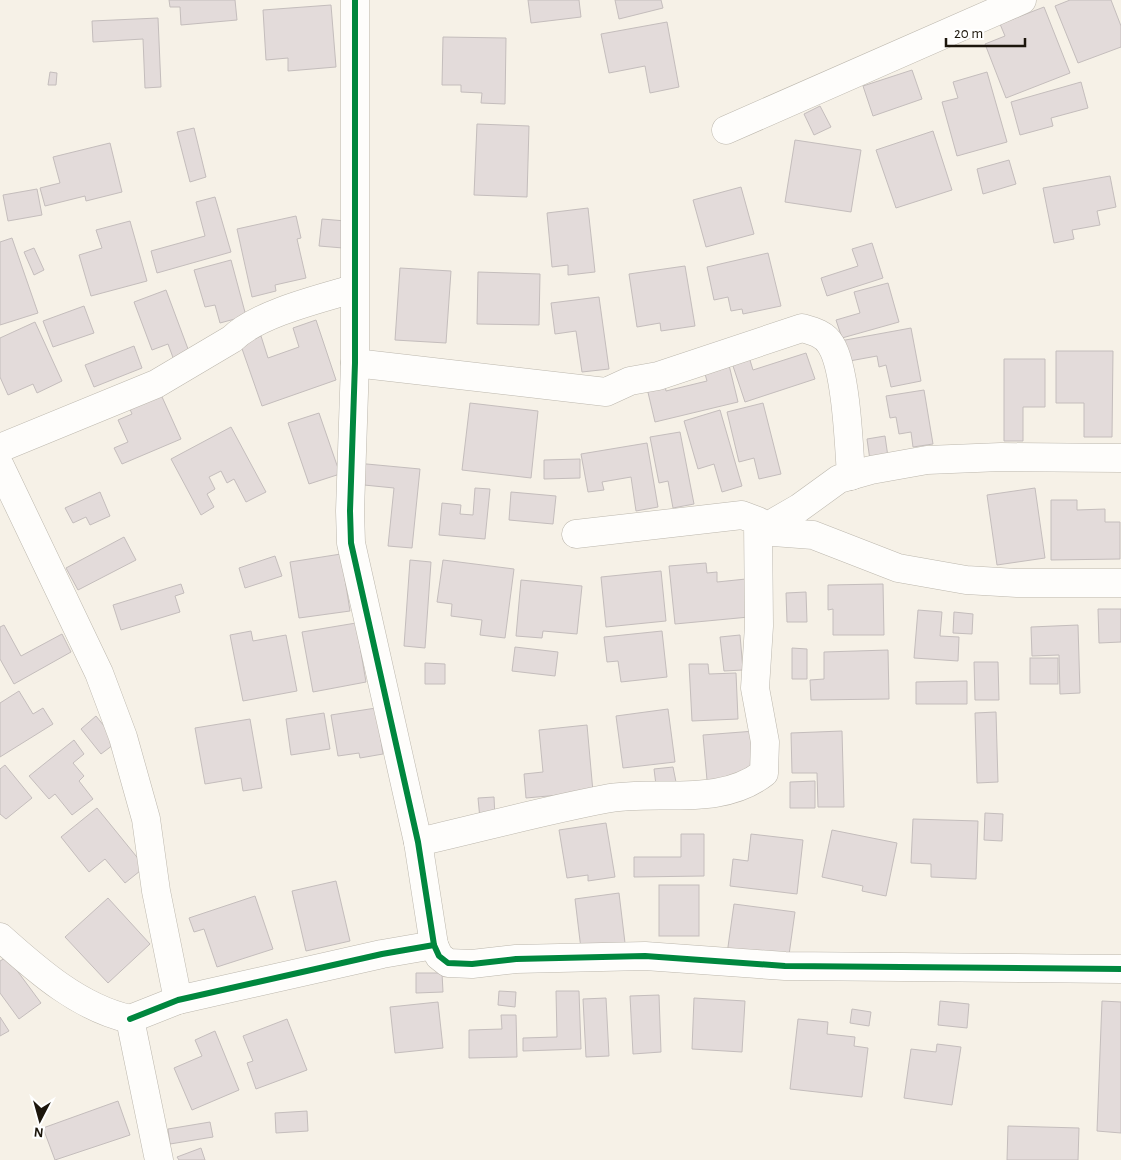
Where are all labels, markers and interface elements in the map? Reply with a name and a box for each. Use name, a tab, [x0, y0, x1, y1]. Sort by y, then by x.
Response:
scale bar	[946, 15, 1025, 47]
text: 20 m	[954, 26, 983, 41]
north arrow	[15, 1095, 65, 1145]
text: N	[33, 1124, 44, 1139]

